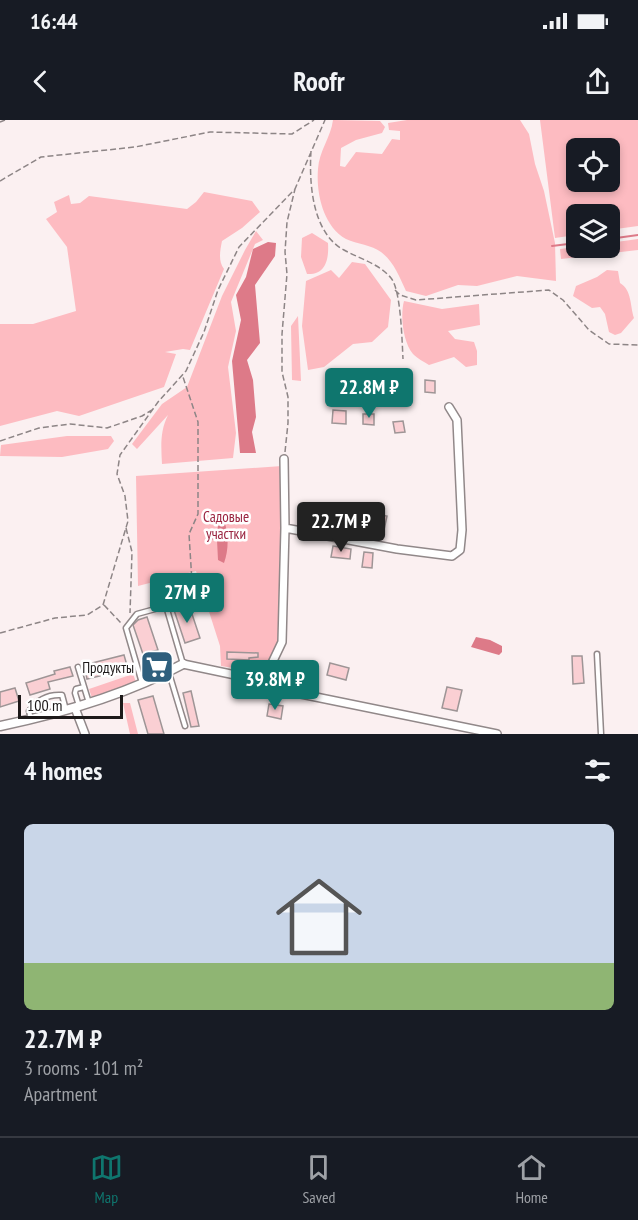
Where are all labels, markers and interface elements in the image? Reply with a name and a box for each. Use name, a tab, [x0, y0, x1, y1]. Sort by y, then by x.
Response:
text: 16:44	[30, 7, 78, 35]
text: Roofr	[293, 64, 345, 98]
icon: back	[24, 65, 57, 98]
icon: share	[581, 65, 614, 98]
map controls	[566, 138, 620, 258]
button: locate	[566, 138, 620, 192]
button: layers	[566, 204, 620, 258]
pin: 22.8M ₽	[314, 368, 424, 419]
text: 22.8M ₽	[339, 374, 399, 400]
pin: 22.7M ₽	[286, 502, 396, 553]
park label: Садовые участки	[203, 507, 249, 543]
text: 22.7M ₽	[311, 508, 371, 534]
pin: 27M ₽	[145, 573, 229, 624]
text: 27M ₽	[164, 579, 210, 605]
supermarket icon: Продукты	[139, 649, 175, 685]
place label: Продукты	[82, 658, 134, 677]
pin: 39.8M ₽	[220, 660, 330, 711]
text: 39.8M ₽	[245, 666, 305, 692]
scale bar	[18, 692, 123, 720]
text: 100 m	[27, 695, 62, 715]
text: 4 homes	[24, 754, 102, 787]
icon: filters	[581, 754, 614, 787]
icon: home	[265, 863, 373, 971]
text: 22.7M ₽	[24, 1022, 102, 1055]
text: 3 rooms · 101 m²	[24, 1055, 143, 1081]
text: Apartment	[24, 1081, 97, 1107]
tab: Map	[90, 1151, 123, 1207]
tab: Saved	[302, 1151, 335, 1207]
tab: Home	[515, 1151, 548, 1207]

